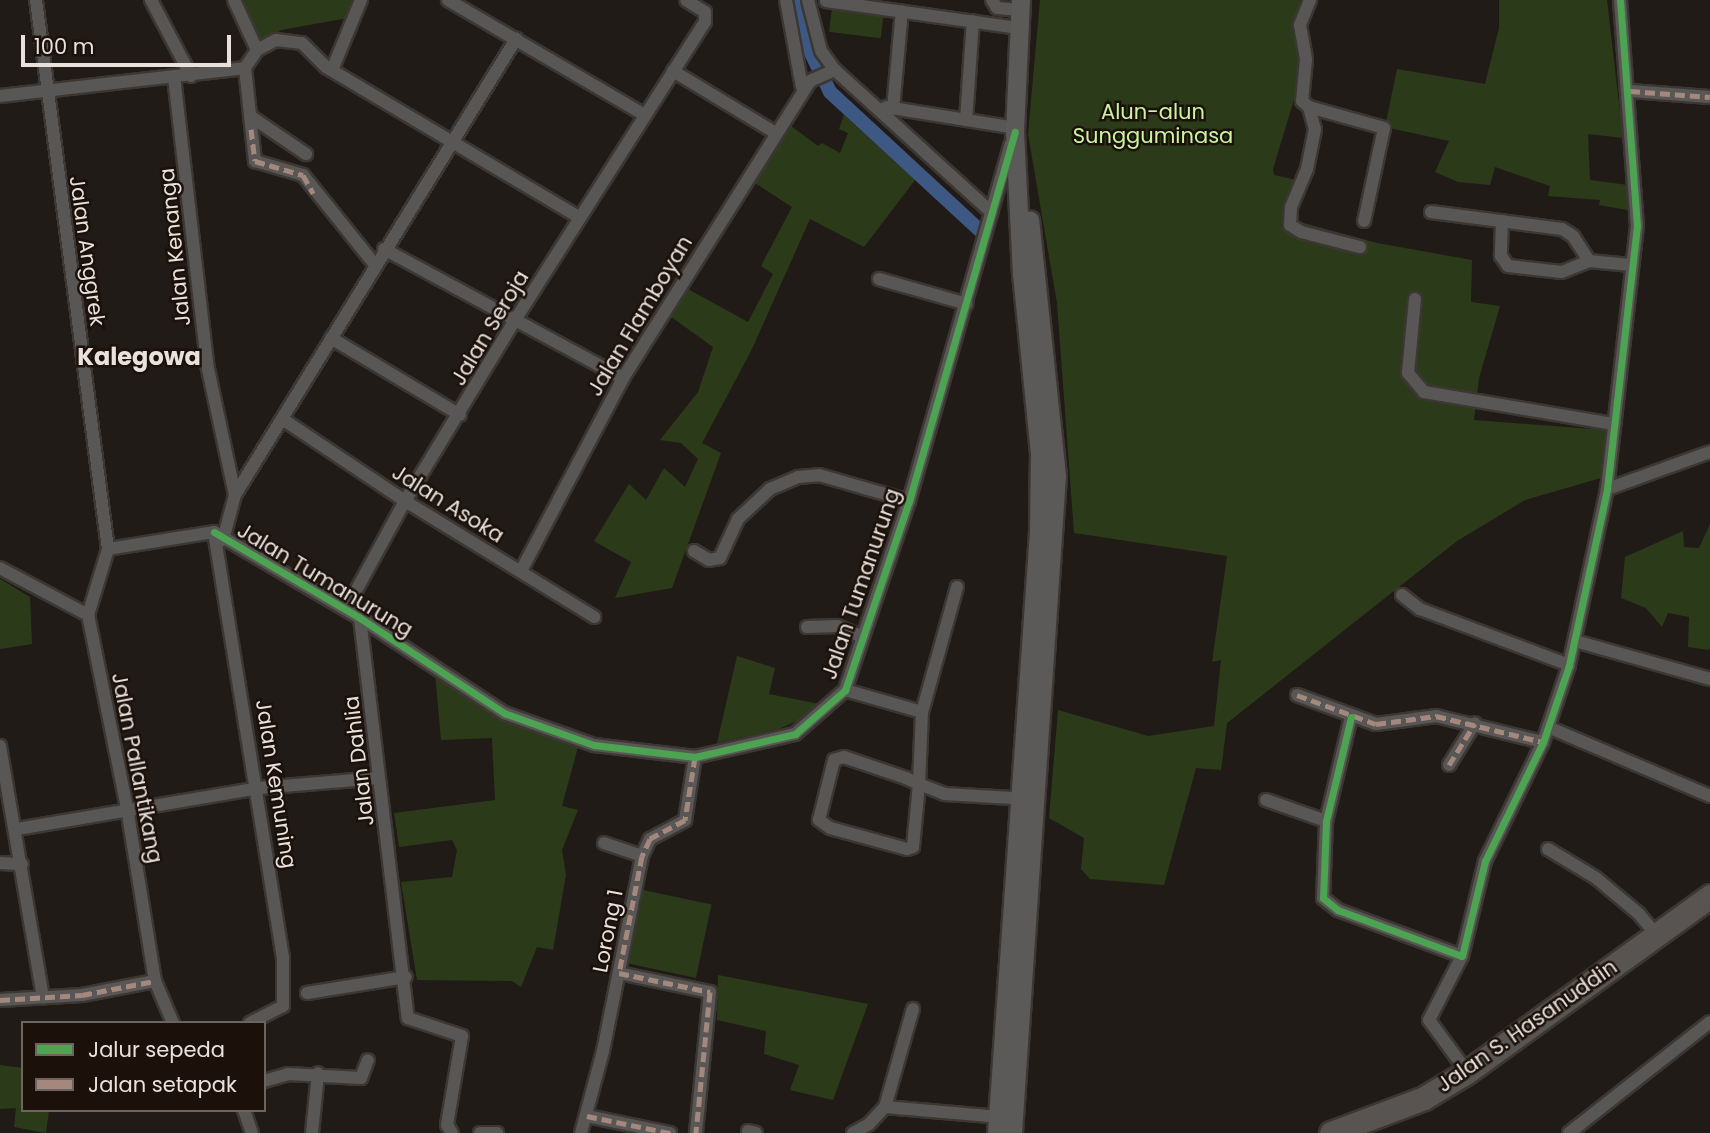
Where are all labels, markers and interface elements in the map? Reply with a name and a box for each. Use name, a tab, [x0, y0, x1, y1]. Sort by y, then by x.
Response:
scale bar	[24, 21, 234, 65]
text: 100 m	[34, 32, 94, 61]
park label: Alun-alun Sungguminasa	[1073, 99, 1233, 149]
street label: Jalan Kenanga	[154, 167, 196, 327]
street label: Jalan Anggrek	[64, 174, 110, 328]
street label: Jalan Flamboyan	[582, 231, 698, 401]
street label: Jalan Seroja	[446, 266, 534, 390]
district label: Kalegowa	[77, 343, 201, 371]
street label: Jalan Asoka	[387, 460, 509, 548]
street label: Jalan Tumanurung	[817, 485, 905, 683]
street label: Jalan Tumanurung	[233, 518, 417, 642]
street label: Jalan Pallantikang	[106, 671, 168, 865]
street label: Jalan Dahlia	[339, 695, 379, 827]
street label: Jalan Kemuning	[250, 698, 302, 870]
street label: Lorong 1	[588, 887, 628, 975]
street label: Jalan S. Hasanuddin	[1432, 954, 1622, 1098]
legend	[21, 1021, 266, 1112]
text: Jalur sepeda	[88, 1035, 225, 1064]
text: Jalan setapak	[88, 1070, 237, 1099]

